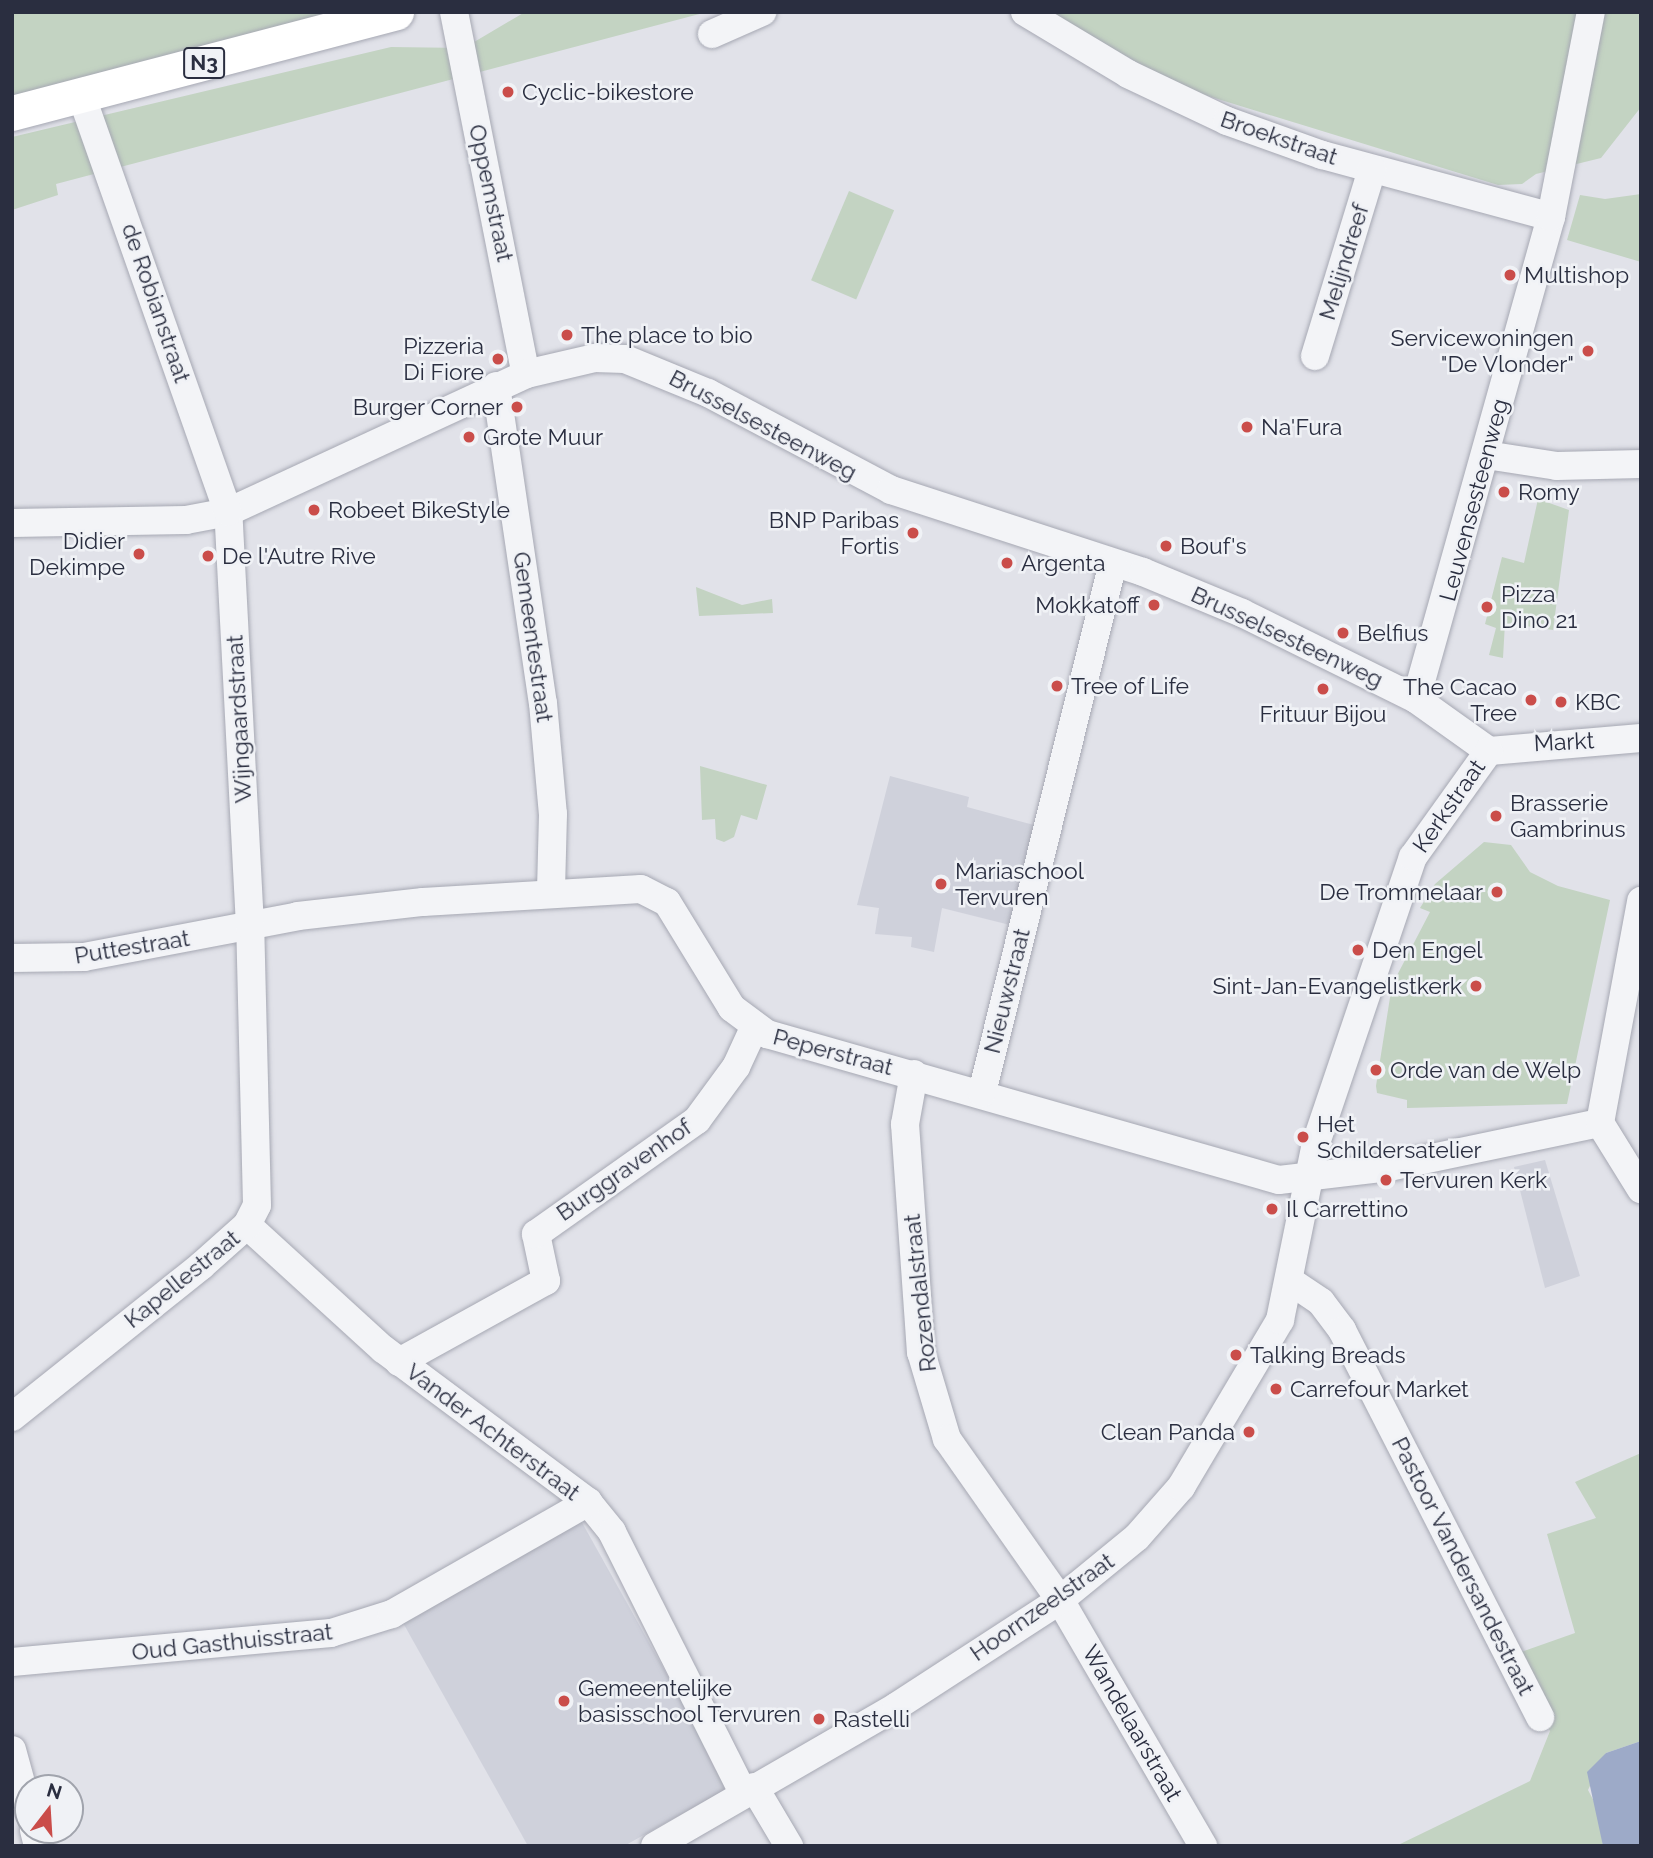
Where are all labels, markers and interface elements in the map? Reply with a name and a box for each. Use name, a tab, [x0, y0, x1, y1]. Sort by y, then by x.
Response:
road number: N3	[183, 46, 225, 80]
place label: Cyclic-bikestore	[522, 78, 694, 106]
marker: Cyclic-bikestore	[500, 84, 516, 100]
street label: Broekstraat	[1217, 105, 1341, 171]
street label: Oppemstraat	[463, 122, 519, 264]
street label: Melijndreef	[1313, 201, 1375, 323]
street label: de Robianstraat	[116, 220, 196, 386]
place label: Multishop	[1524, 261, 1629, 289]
marker: Multishop	[1502, 267, 1518, 283]
place label: The place to bio	[581, 321, 753, 349]
place label: Servicewoningen "De Vlonder"	[1391, 324, 1574, 378]
marker: The place to bio	[559, 327, 575, 343]
place label: Pizzeria Di Fiore	[403, 332, 484, 386]
marker: Servicewoningen "De Vlonder"	[1580, 343, 1596, 359]
marker: Pizzeria Di Fiore	[490, 351, 506, 367]
street label: Brusselsesteenweg	[665, 364, 861, 486]
place label: Burger Corner	[352, 393, 503, 421]
street label: Leuvensesteenweg	[1434, 396, 1514, 604]
marker: Burger Corner	[509, 399, 525, 415]
place label: Na'Fura	[1261, 413, 1342, 441]
marker: Na'Fura	[1239, 419, 1255, 435]
place label: Grote Muur	[483, 423, 603, 451]
marker: Grote Muur	[461, 429, 477, 445]
place label: Romy	[1518, 478, 1580, 506]
marker: Romy	[1496, 484, 1512, 500]
place label: Robeet BikeStyle	[328, 496, 510, 524]
marker: Robeet BikeStyle	[306, 502, 322, 518]
place label: BNP Paribas Fortis	[768, 506, 899, 560]
marker: BNP Paribas Fortis	[905, 525, 921, 541]
place label: Didier Dekimpe	[29, 527, 125, 581]
place label: Bouf's	[1180, 532, 1247, 560]
marker: Bouf's	[1158, 538, 1174, 554]
place label: De l'Autre Rive	[222, 542, 376, 570]
marker: Didier Dekimpe	[131, 546, 147, 562]
marker: De l'Autre Rive	[200, 548, 216, 564]
place label: Argenta	[1021, 549, 1106, 577]
street label: Gemeentestraat	[507, 550, 559, 724]
marker: Argenta	[999, 555, 1015, 571]
street label: Brusselsesteenweg	[1187, 580, 1387, 694]
place label: Pizza Dino 21	[1501, 580, 1577, 634]
place label: Mokkatoff	[1035, 591, 1140, 619]
marker: Mokkatoff	[1146, 597, 1162, 613]
marker: Pizza Dino 21	[1479, 599, 1495, 615]
place label: Belfius	[1357, 619, 1428, 647]
marker: Belfius	[1335, 625, 1351, 641]
street label: Wijngaardstraat	[221, 634, 257, 804]
place label: Tree of Life	[1071, 672, 1190, 700]
place label: The Cacao Tree	[1403, 673, 1517, 727]
marker: Tree of Life	[1049, 678, 1065, 694]
marker: Frituur Bijou	[1315, 681, 1331, 697]
place label: KBC	[1575, 688, 1621, 716]
marker: The Cacao Tree	[1523, 692, 1539, 708]
marker: KBC	[1553, 694, 1569, 710]
place label: Frituur Bijou	[1259, 700, 1387, 728]
street label: Markt	[1533, 727, 1595, 757]
street label: Kerkstraat	[1407, 754, 1491, 858]
place label: Brasserie Gambrinus	[1510, 789, 1626, 843]
marker: Brasserie Gambrinus	[1488, 808, 1504, 824]
place label: Mariaschool Tervuren	[955, 857, 1084, 911]
marker: Mariaschool Tervuren	[933, 876, 949, 892]
place label: De Trommelaar	[1319, 878, 1483, 906]
marker: De Trommelaar	[1489, 884, 1505, 900]
street label: Puttestraat	[72, 924, 192, 970]
street label: Nieuwstraat	[978, 926, 1036, 1056]
place label: Den Engel	[1372, 936, 1482, 964]
marker: Den Engel	[1350, 942, 1366, 958]
place label: Sint-Jan-Evangelistkerk	[1213, 972, 1462, 1000]
marker: Sint-Jan-Evangelistkerk	[1468, 978, 1484, 994]
street label: Peperstraat	[770, 1023, 896, 1081]
place label: Orde van de Welp	[1390, 1056, 1583, 1084]
marker: Orde van de Welp	[1368, 1062, 1384, 1078]
place label: Het Schildersatelier	[1317, 1110, 1482, 1164]
street label: Burggravenhof	[551, 1113, 697, 1227]
marker: Het Schildersatelier	[1295, 1129, 1311, 1145]
place label: Tervuren Kerk	[1400, 1166, 1547, 1194]
marker: Tervuren Kerk	[1378, 1172, 1394, 1188]
place label: Il Carrettino	[1286, 1195, 1409, 1223]
marker: Il Carrettino	[1264, 1201, 1280, 1217]
street label: Rozendalstraat	[898, 1213, 942, 1373]
street label: Kapellestraat	[119, 1224, 245, 1334]
place label: Talking Breads	[1250, 1341, 1406, 1369]
marker: Talking Breads	[1228, 1347, 1244, 1363]
street label: Vander Achterstraat	[400, 1357, 586, 1507]
place label: Carrefour Market	[1290, 1375, 1469, 1403]
marker: Carrefour Market	[1268, 1381, 1284, 1397]
place label: Clean Panda	[1101, 1418, 1235, 1446]
marker: Clean Panda	[1241, 1424, 1257, 1440]
street label: Pastoor Vandersandestraat	[1385, 1432, 1541, 1700]
street label: Hoornzeelstraat	[965, 1547, 1119, 1667]
street label: Oud Gasthuisstraat	[130, 1618, 334, 1666]
street label: Wandelaarstraat	[1076, 1640, 1188, 1806]
place label: Gemeentelijke basisschool Tervuren	[578, 1674, 802, 1728]
marker: Gemeentelijke basisschool Tervuren	[556, 1693, 572, 1709]
place label: Rastelli	[833, 1705, 910, 1733]
marker: Rastelli	[811, 1711, 827, 1727]
north arrow	[14, 1774, 84, 1844]
text: N	[44, 1778, 65, 1803]

